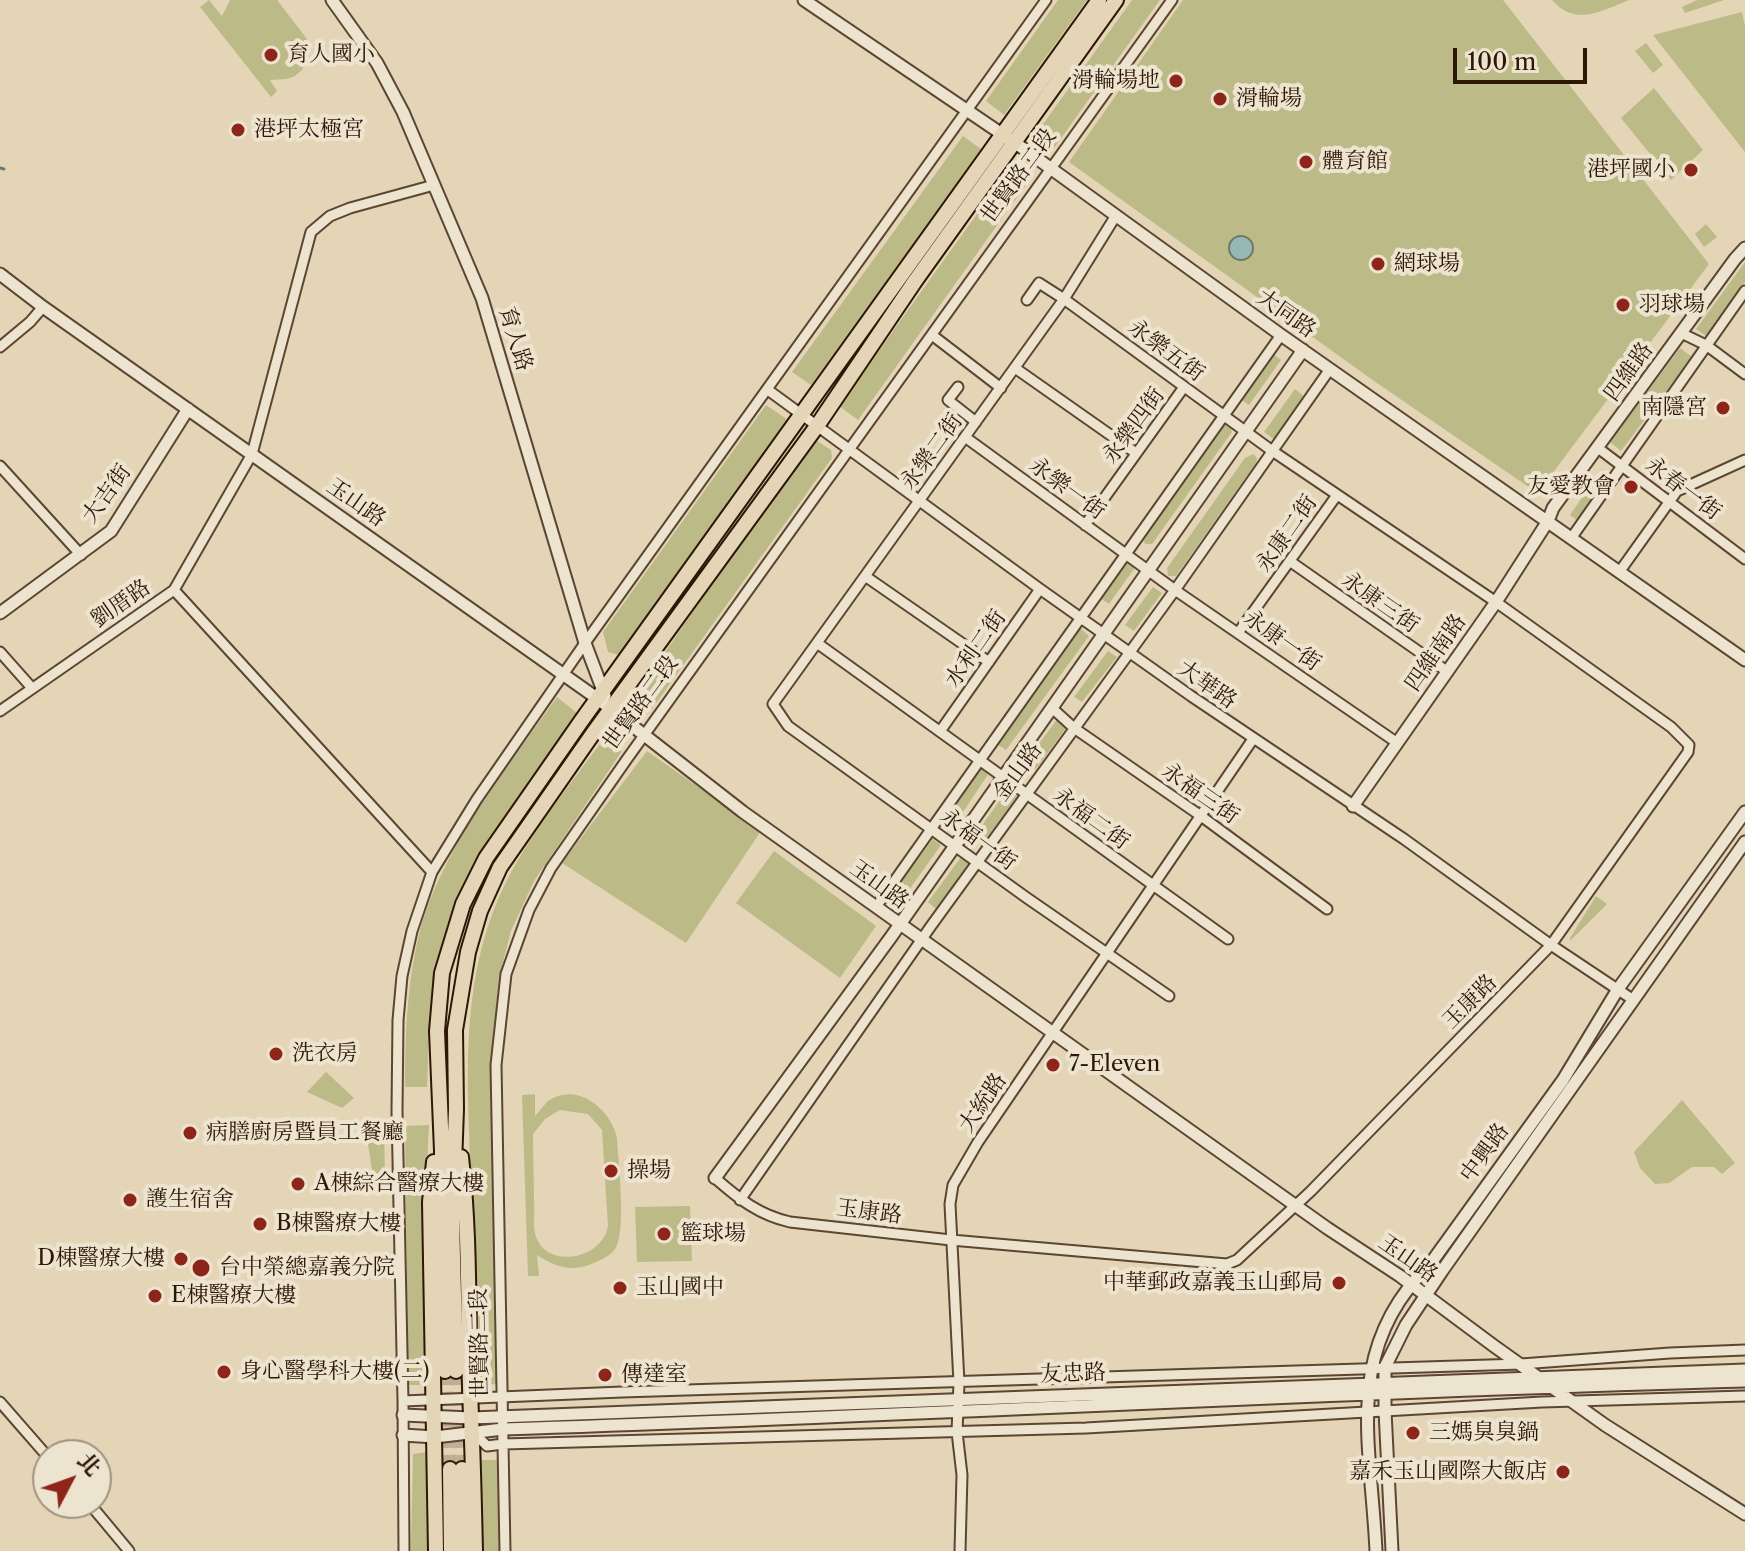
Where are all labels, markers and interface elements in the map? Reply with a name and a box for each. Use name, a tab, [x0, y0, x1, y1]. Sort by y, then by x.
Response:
scale bar	[1457, 32, 1591, 82]
place label: 育人國小	[287, 42, 375, 68]
marker: 育人國小	[262, 46, 280, 64]
text: 100 m	[1467, 47, 1536, 76]
place label: 滑輪場地	[1072, 68, 1160, 94]
marker: 滑輪場地	[1167, 72, 1185, 90]
place label: 滑輪場	[1236, 86, 1302, 112]
marker: 滑輪場	[1211, 90, 1229, 108]
place label: 港坪太極宮	[254, 117, 364, 143]
marker: 港坪太極宮	[229, 121, 247, 139]
street label: 世賢路二段	[976, 124, 1062, 228]
place label: 體育館	[1322, 149, 1388, 175]
marker: 體育館	[1297, 153, 1315, 171]
place label: 港坪國小	[1587, 157, 1675, 183]
marker: 港坪國小	[1682, 161, 1700, 179]
place label: 網球場	[1394, 251, 1460, 277]
marker: 網球場	[1369, 255, 1387, 273]
street label: 大同路	[1251, 284, 1321, 344]
place label: 羽球場	[1639, 292, 1705, 318]
marker: 羽球場	[1614, 296, 1632, 314]
street label: 育人路	[493, 304, 537, 374]
street label: 永樂五街	[1123, 314, 1209, 388]
street label: 四維路	[1599, 338, 1659, 406]
street label: 永樂四街	[1097, 383, 1171, 469]
place label: 南隱宮	[1641, 395, 1707, 421]
marker: 南隱宮	[1714, 399, 1732, 417]
street label: 永樂二街	[895, 409, 969, 495]
street label: 永樂一街	[1024, 452, 1110, 526]
street label: 永春一街	[1640, 452, 1726, 526]
street label: 大吉街	[77, 460, 137, 528]
street label: 玉山路	[321, 473, 391, 533]
place label: 友愛教會	[1527, 474, 1615, 500]
marker: 友愛教會	[1622, 478, 1640, 496]
street label: 永康二街	[1251, 490, 1323, 578]
street label: 永康三街	[1336, 567, 1424, 639]
street label: 劉厝路	[86, 574, 156, 634]
street label: 水利二街	[940, 605, 1012, 693]
street label: 永康一街	[1238, 605, 1326, 677]
street label: 四維南路	[1400, 609, 1472, 697]
street label: 世賢路二段	[598, 651, 684, 755]
street label: 大華路	[1172, 655, 1242, 715]
street label: 金山路	[988, 738, 1048, 806]
street label: 永福三街	[1156, 758, 1244, 830]
street label: 永福二街	[1048, 782, 1134, 856]
street label: 永福一街	[935, 803, 1021, 877]
street label: 玉山路	[845, 855, 913, 915]
street label: 玉康路	[1437, 969, 1503, 1035]
place label: 洗衣房	[292, 1041, 358, 1067]
marker: 洗衣房	[267, 1045, 285, 1063]
place label: 7-Eleven	[1069, 1052, 1160, 1078]
marker: 7-Eleven	[1044, 1056, 1062, 1074]
street label: 大統路	[954, 1068, 1012, 1138]
street label: 中興路	[1455, 1119, 1515, 1187]
place label: 病膳廚房暨員工餐廳	[206, 1120, 404, 1146]
marker: 病膳廚房暨員工餐廳	[181, 1124, 199, 1142]
place label: 操場	[627, 1158, 671, 1184]
marker: 操場	[602, 1162, 620, 1180]
place label: A棟綜合醫療大樓	[314, 1171, 484, 1197]
marker: A棟綜合醫療大樓	[289, 1175, 307, 1193]
place label: 護生宿舍	[146, 1187, 234, 1213]
marker: 護生宿舍	[121, 1191, 139, 1209]
street label: 玉康路	[835, 1195, 903, 1229]
place label: B棟醫療大樓	[276, 1211, 401, 1237]
marker: B棟醫療大樓	[251, 1215, 269, 1233]
place label: 籃球場	[680, 1221, 746, 1247]
marker: 籃球場	[655, 1225, 673, 1243]
street label: 玉山路	[1373, 1229, 1443, 1289]
place label: D棟醫療大樓	[37, 1246, 165, 1272]
marker: D棟醫療大樓	[172, 1250, 190, 1268]
place label: 台中榮總嘉義分院	[219, 1255, 395, 1281]
marker: 台中榮總嘉義分院	[190, 1257, 212, 1279]
place label: 中華郵政嘉義玉山郵局	[1103, 1270, 1323, 1296]
marker: 中華郵政嘉義玉山郵局	[1330, 1274, 1348, 1292]
place label: 玉山國中	[636, 1275, 724, 1301]
marker: 玉山國中	[611, 1279, 629, 1297]
place label: E棟醫療大樓	[171, 1283, 296, 1309]
marker: E棟醫療大樓	[146, 1287, 164, 1305]
street label: 世賢路二段	[466, 1288, 494, 1398]
place label: 身心醫學科大樓(二)	[240, 1359, 429, 1385]
street label: 友忠路	[1040, 1360, 1106, 1388]
place label: 傳達室	[621, 1362, 687, 1388]
marker: 身心醫學科大樓(二)	[215, 1363, 233, 1381]
marker: 傳達室	[596, 1366, 614, 1384]
place label: 三媽臭臭鍋	[1429, 1420, 1539, 1446]
marker: 三媽臭臭鍋	[1404, 1424, 1422, 1442]
north arrow	[32, 1439, 112, 1519]
text: 北	[72, 1447, 106, 1481]
place label: 嘉禾玉山國際大飯店	[1349, 1459, 1547, 1485]
marker: 嘉禾玉山國際大飯店	[1554, 1463, 1572, 1481]

